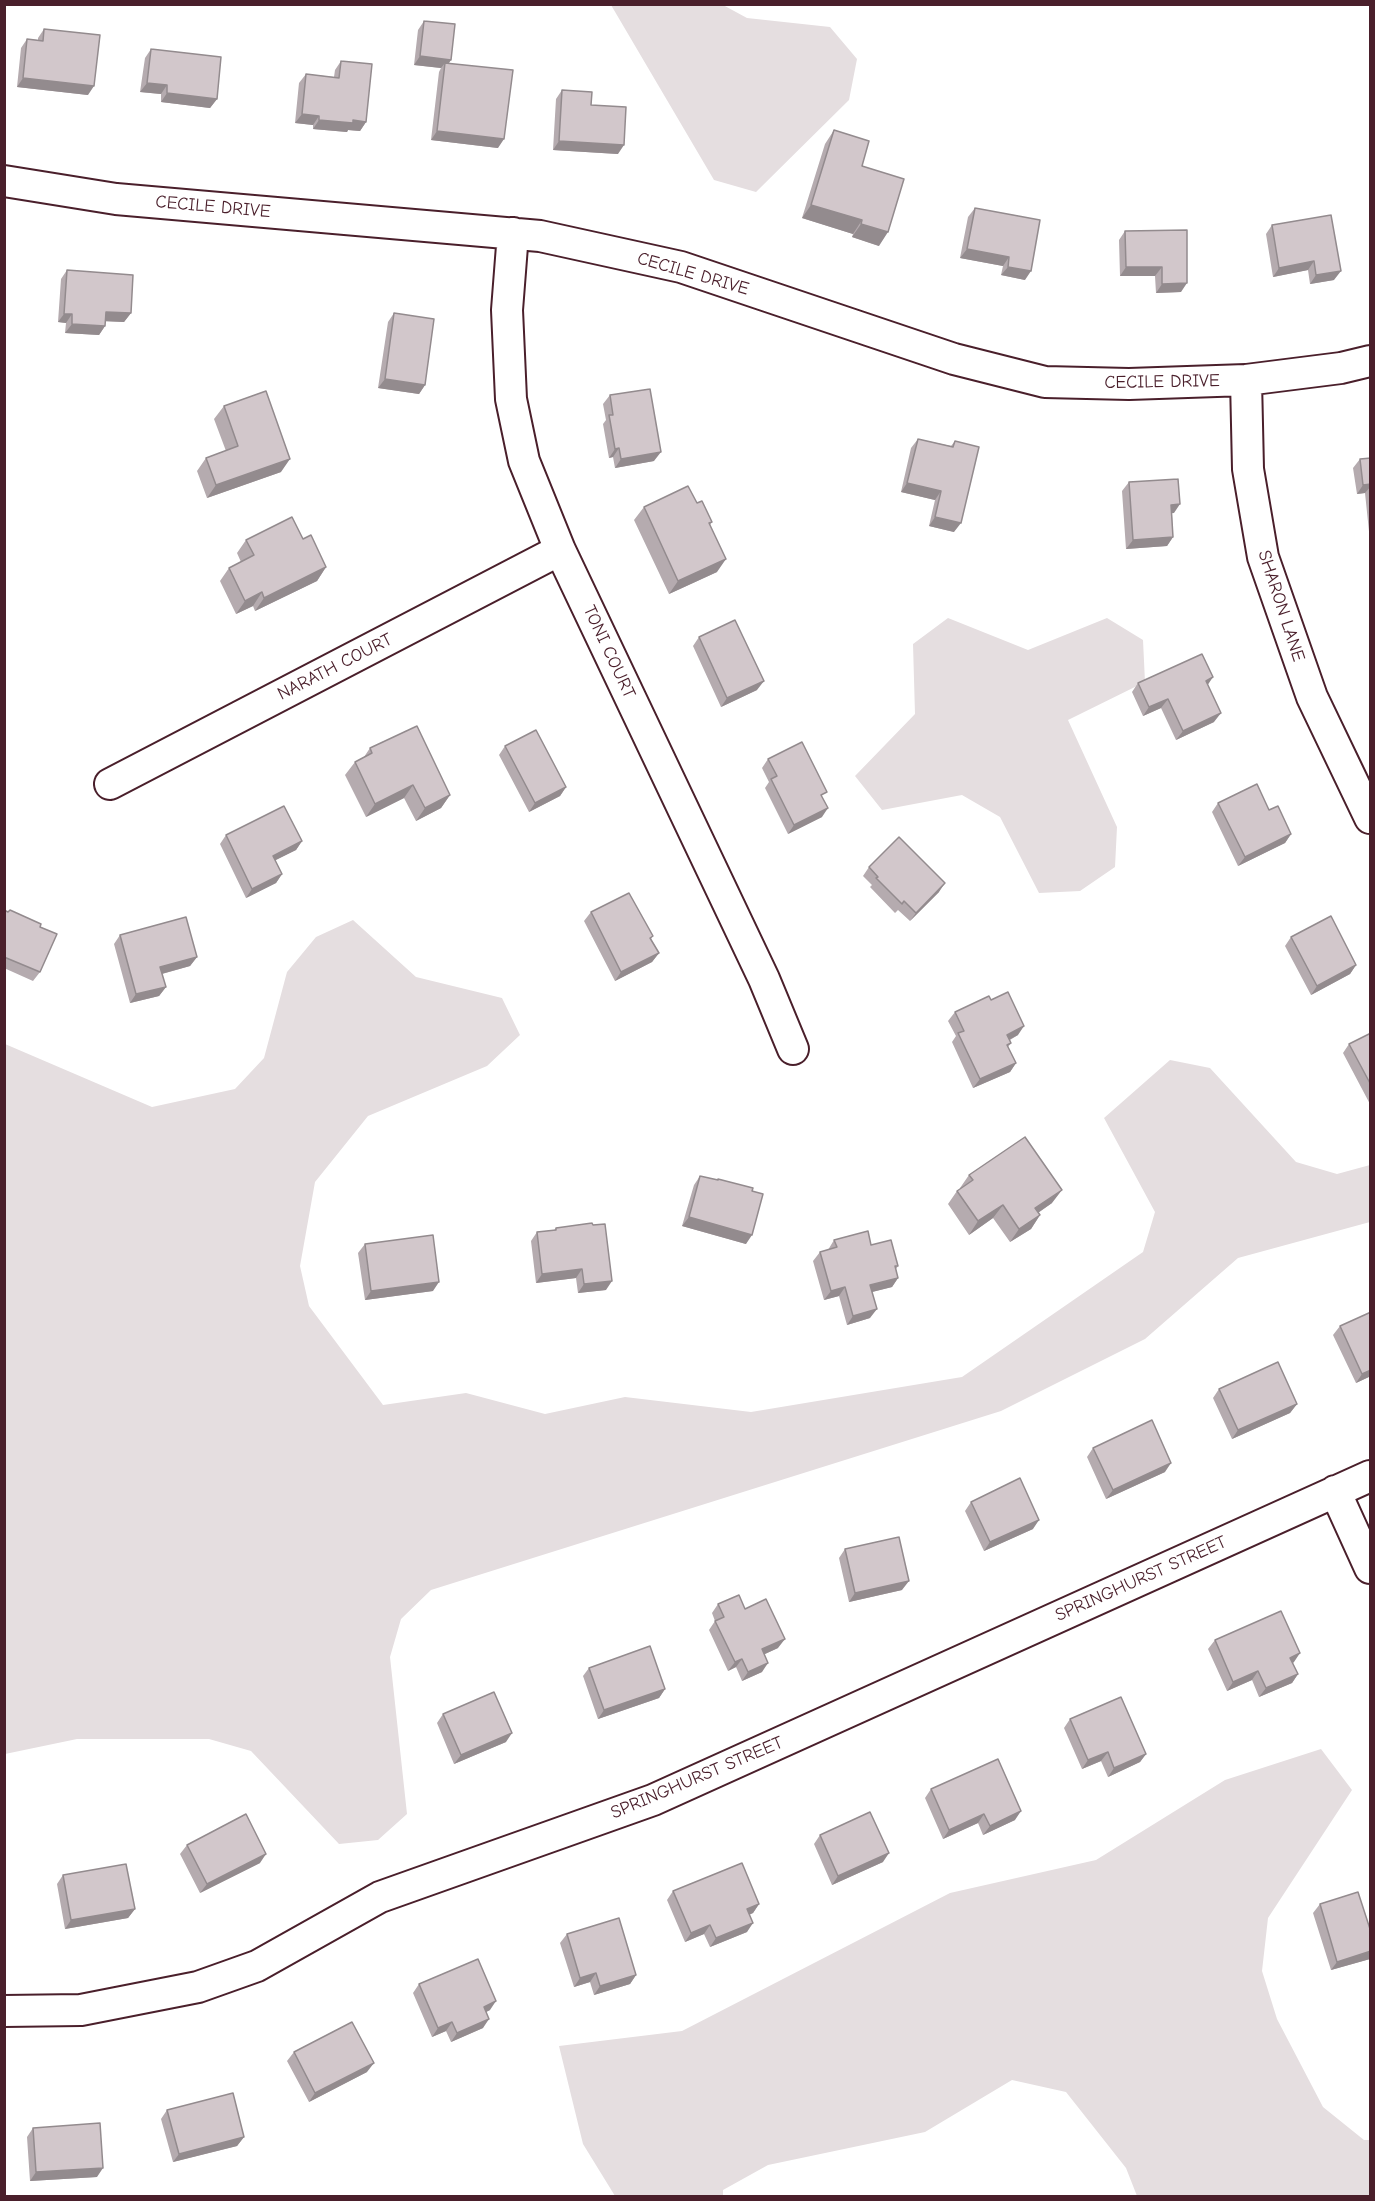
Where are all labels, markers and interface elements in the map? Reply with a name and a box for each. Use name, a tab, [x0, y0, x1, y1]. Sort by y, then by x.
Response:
street label: CECILE DRIVE	[155, 191, 271, 223]
street label: CECILE DRIVE	[635, 248, 751, 300]
street label: CECILE DRIVE	[1104, 370, 1220, 394]
street label: SHARON LANE	[1253, 548, 1309, 664]
street label: TONI COURT	[578, 602, 640, 702]
street label: NARATH COURT	[274, 629, 396, 705]
street label: SPRINGHURST STREET	[1052, 1531, 1230, 1627]
street label: SPRINGHURST STREET	[608, 1732, 786, 1824]

